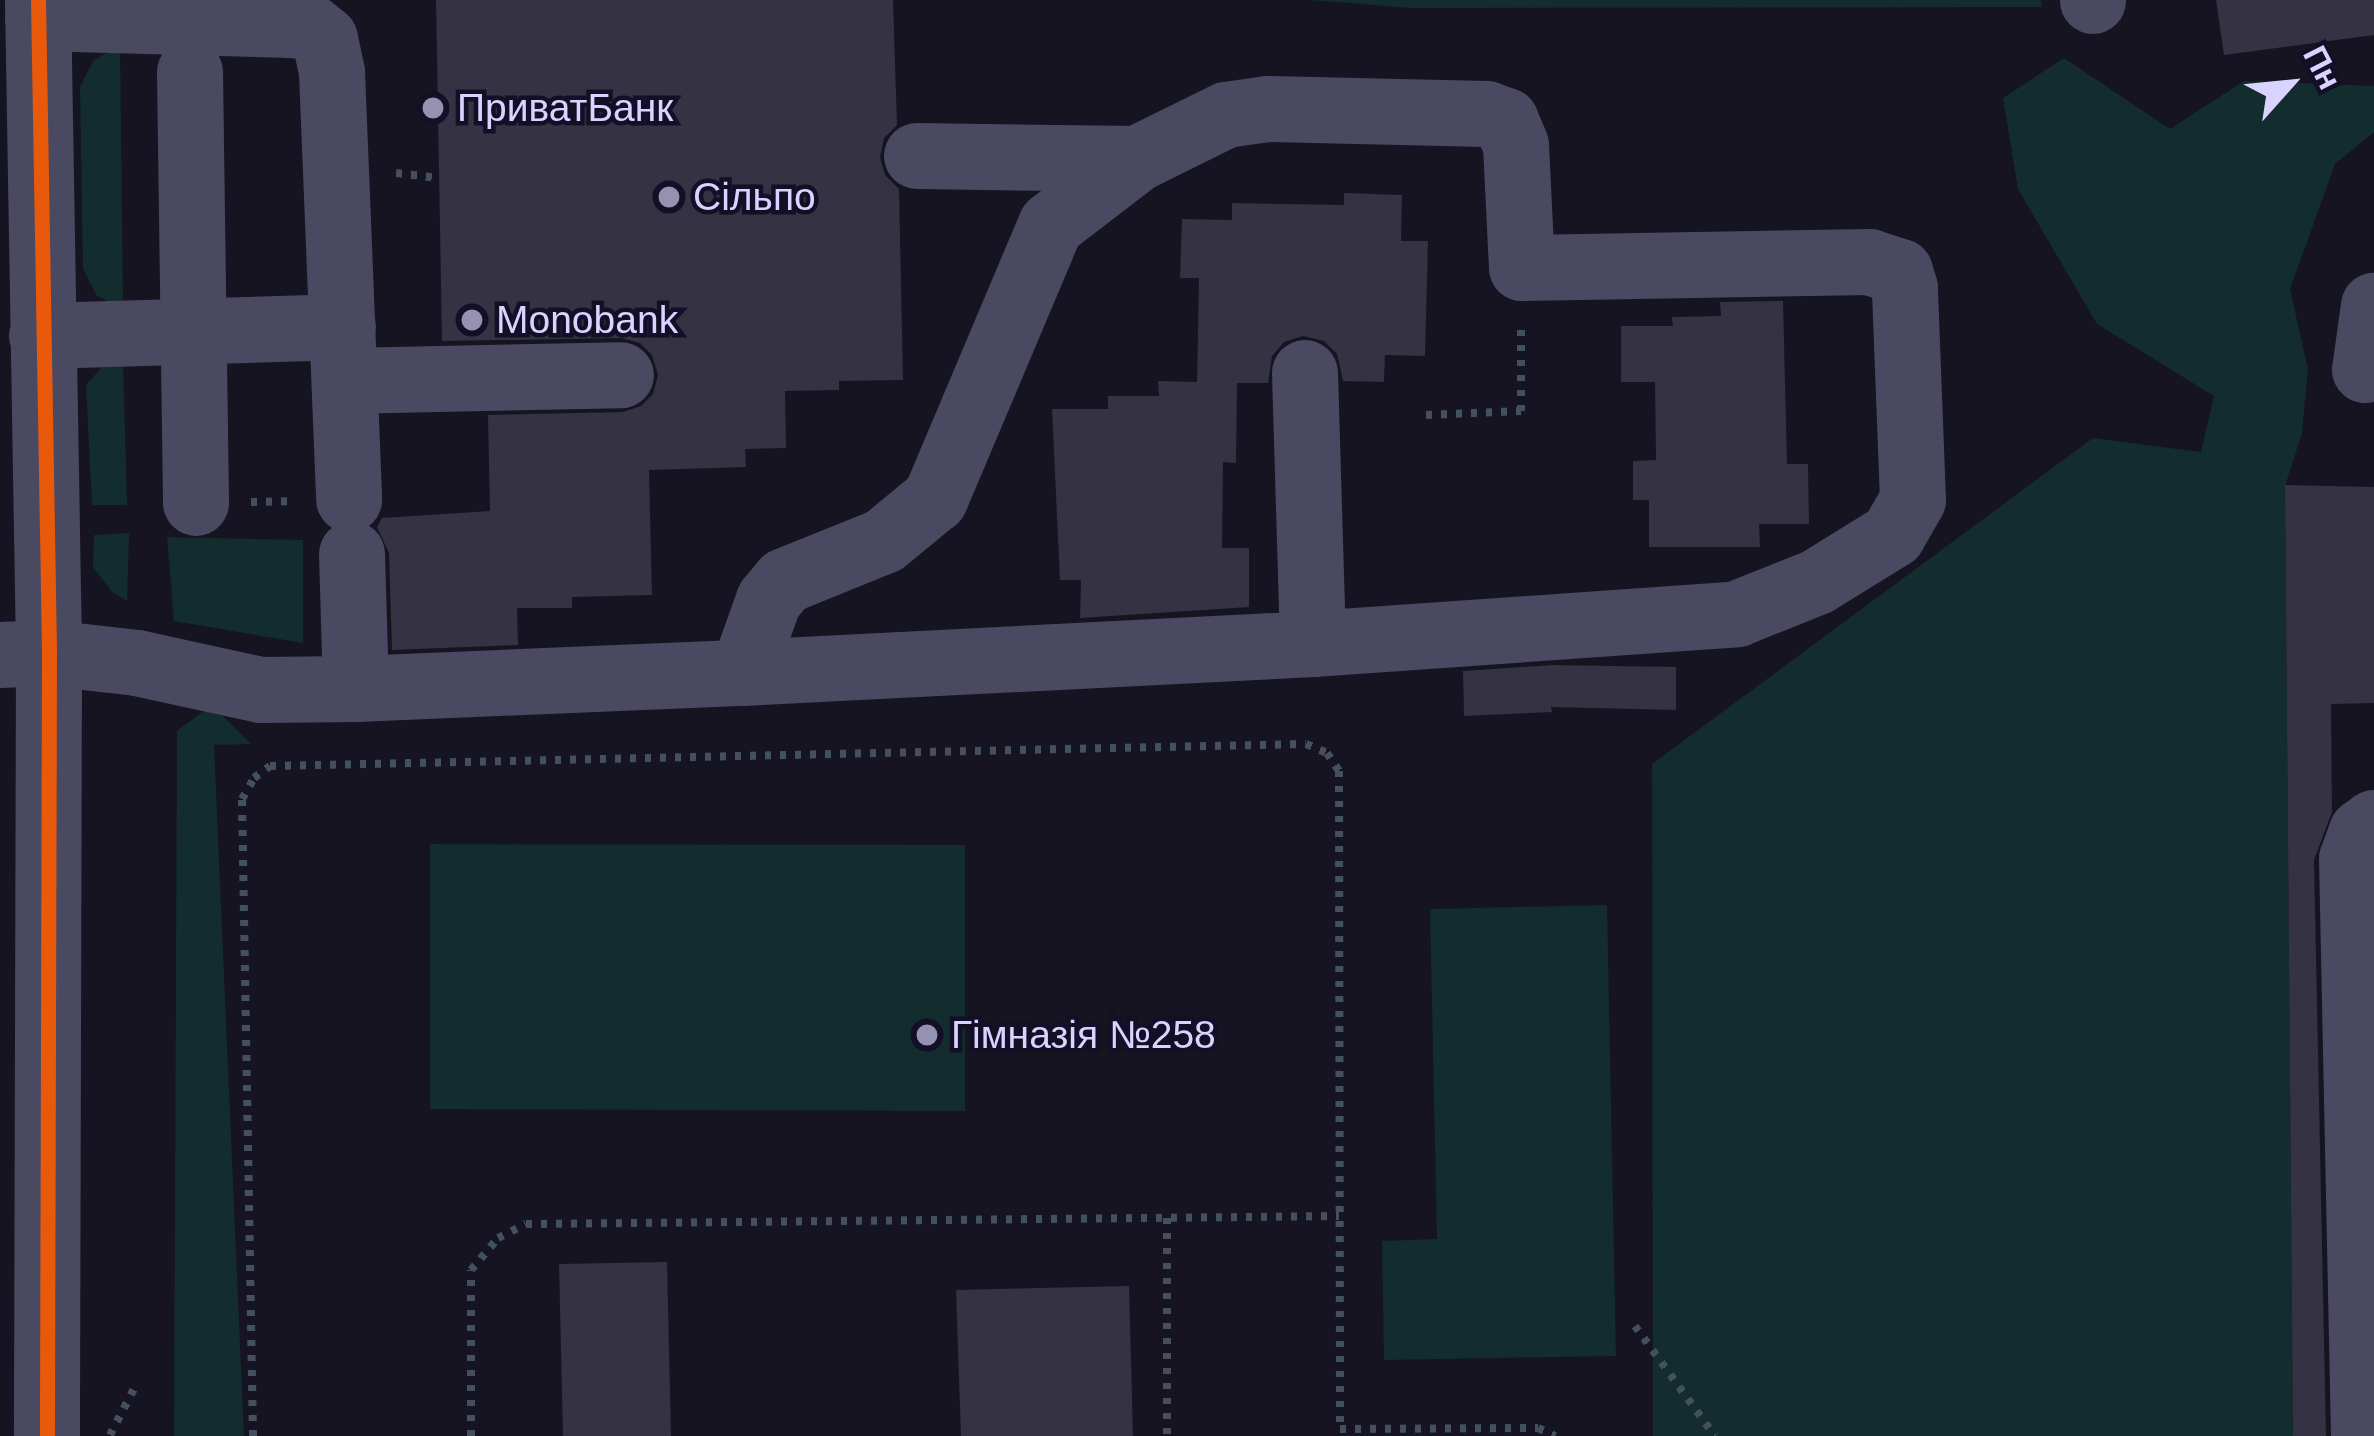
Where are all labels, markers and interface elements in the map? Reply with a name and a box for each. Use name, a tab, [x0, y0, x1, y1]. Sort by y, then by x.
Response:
north arrow	[2230, 24, 2350, 144]
text: Пн	[2296, 40, 2349, 95]
place label: ПриватБанк	[457, 85, 673, 131]
marker: ПриватБанк	[420, 95, 446, 121]
place label: Сільпо	[693, 174, 816, 220]
marker: Сільпо	[656, 184, 682, 210]
place label: Monobank	[496, 297, 678, 343]
marker: Monobank	[459, 307, 485, 333]
place label: Гімназія №258	[951, 1012, 1216, 1058]
marker: Гімназія №258	[914, 1022, 940, 1048]

